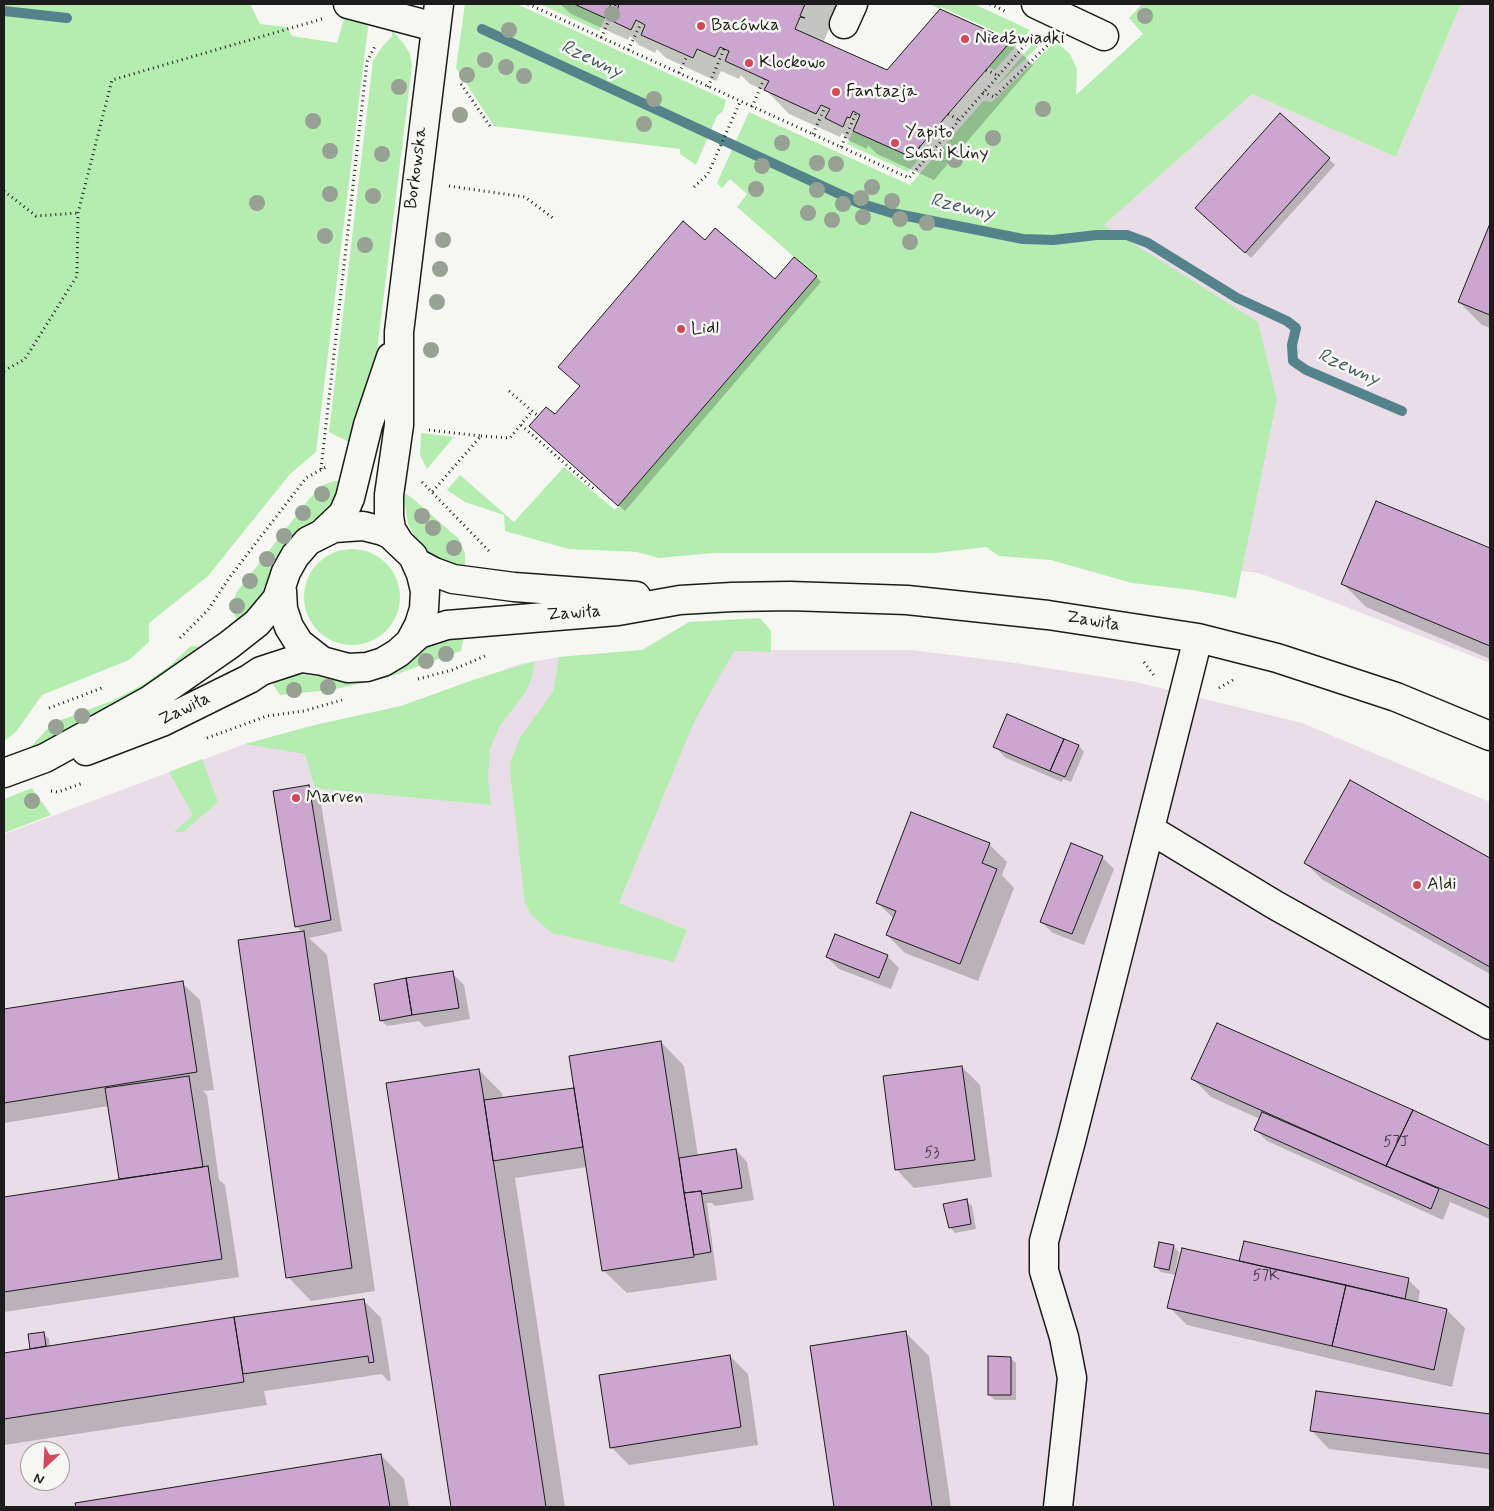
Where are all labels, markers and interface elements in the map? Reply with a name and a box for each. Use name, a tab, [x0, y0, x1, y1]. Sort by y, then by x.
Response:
place label: Bacówka	[711, 15, 779, 37]
marker: Bacówka	[695, 20, 707, 32]
place label: Niedźwiadki	[975, 28, 1065, 50]
marker: Niedźwiadki	[959, 33, 971, 45]
water label: Rzewny	[557, 36, 625, 84]
place label: Klockowo	[759, 52, 826, 74]
marker: Klockowo	[743, 57, 755, 69]
place label: Fantazja	[846, 81, 917, 103]
marker: Fantazja	[830, 86, 842, 98]
place label: Yapito Sushi Kliny	[905, 122, 989, 164]
street label: Borkowska	[401, 126, 433, 210]
marker: Yapito Sushi Kliny	[889, 137, 901, 149]
water label: Rzewny	[928, 190, 996, 226]
place label: Lidl	[691, 318, 719, 340]
marker: Lidl	[675, 323, 687, 335]
water label: Rzewny	[1314, 344, 1382, 392]
street label: Zawiła	[546, 601, 602, 627]
street label: Zawiła	[1065, 607, 1121, 637]
street label: Zawiła	[156, 688, 214, 732]
place label: Marven	[306, 787, 363, 809]
marker: Marven	[290, 792, 302, 804]
place label: Aldi	[1427, 874, 1456, 896]
marker: Aldi	[1411, 879, 1423, 891]
house number: 57J	[1383, 1134, 1409, 1152]
house number: 53	[924, 1145, 940, 1163]
house number: 57K	[1252, 1268, 1280, 1286]
north arrow	[20, 1441, 70, 1491]
text: N	[31, 1469, 47, 1489]

